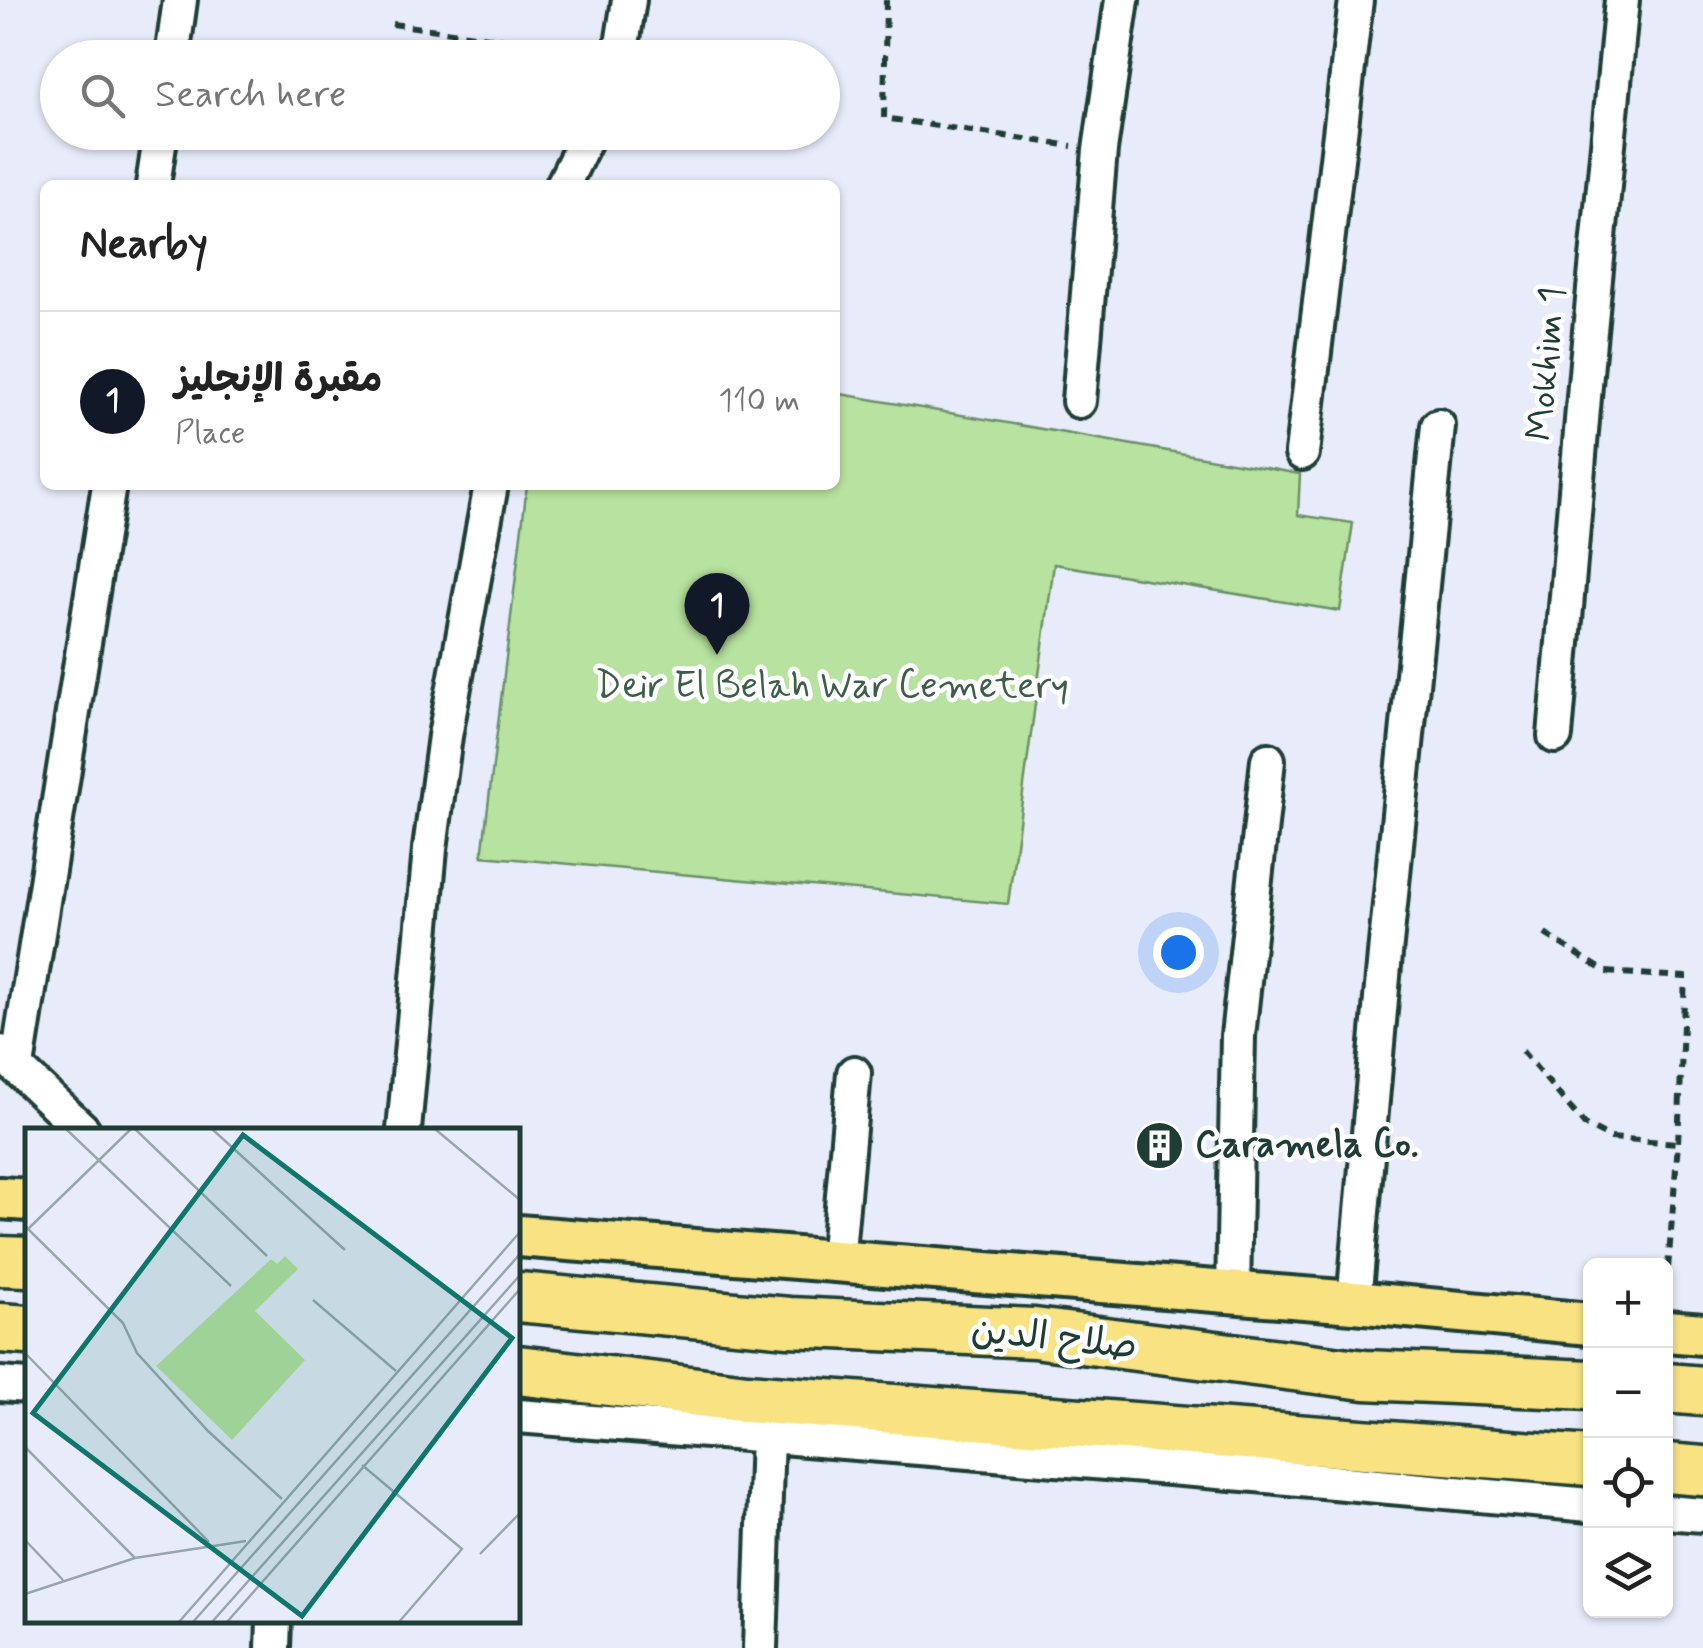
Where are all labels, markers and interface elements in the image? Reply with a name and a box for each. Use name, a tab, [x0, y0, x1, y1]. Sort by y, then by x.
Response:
search box	[40, 40, 840, 150]
icon: search	[75, 68, 130, 123]
text: Search here	[155, 71, 346, 120]
text: Nearby	[80, 218, 208, 273]
street label: Mokhim 1	[1516, 285, 1578, 443]
text: مقبرة الإنجليز	[175, 356, 382, 405]
text: 1	[105, 380, 120, 422]
text: 110 m	[719, 380, 800, 422]
text: Place	[175, 412, 245, 454]
pin: 1	[684, 572, 750, 655]
park label: Deir El Belah War Cemetery	[595, 662, 1069, 711]
your location	[1153, 927, 1204, 978]
building icon: Caramela Co.	[1134, 1119, 1186, 1171]
place label: Caramela Co.	[1195, 1121, 1419, 1170]
inset map	[25, 1128, 520, 1623]
map controls	[1583, 1258, 1673, 1618]
button: +	[1583, 1258, 1673, 1348]
street label: صلاح الدين	[969, 1306, 1139, 1372]
button: −	[1583, 1348, 1673, 1438]
button: locate	[1583, 1438, 1673, 1528]
button: layers	[1583, 1528, 1673, 1618]

